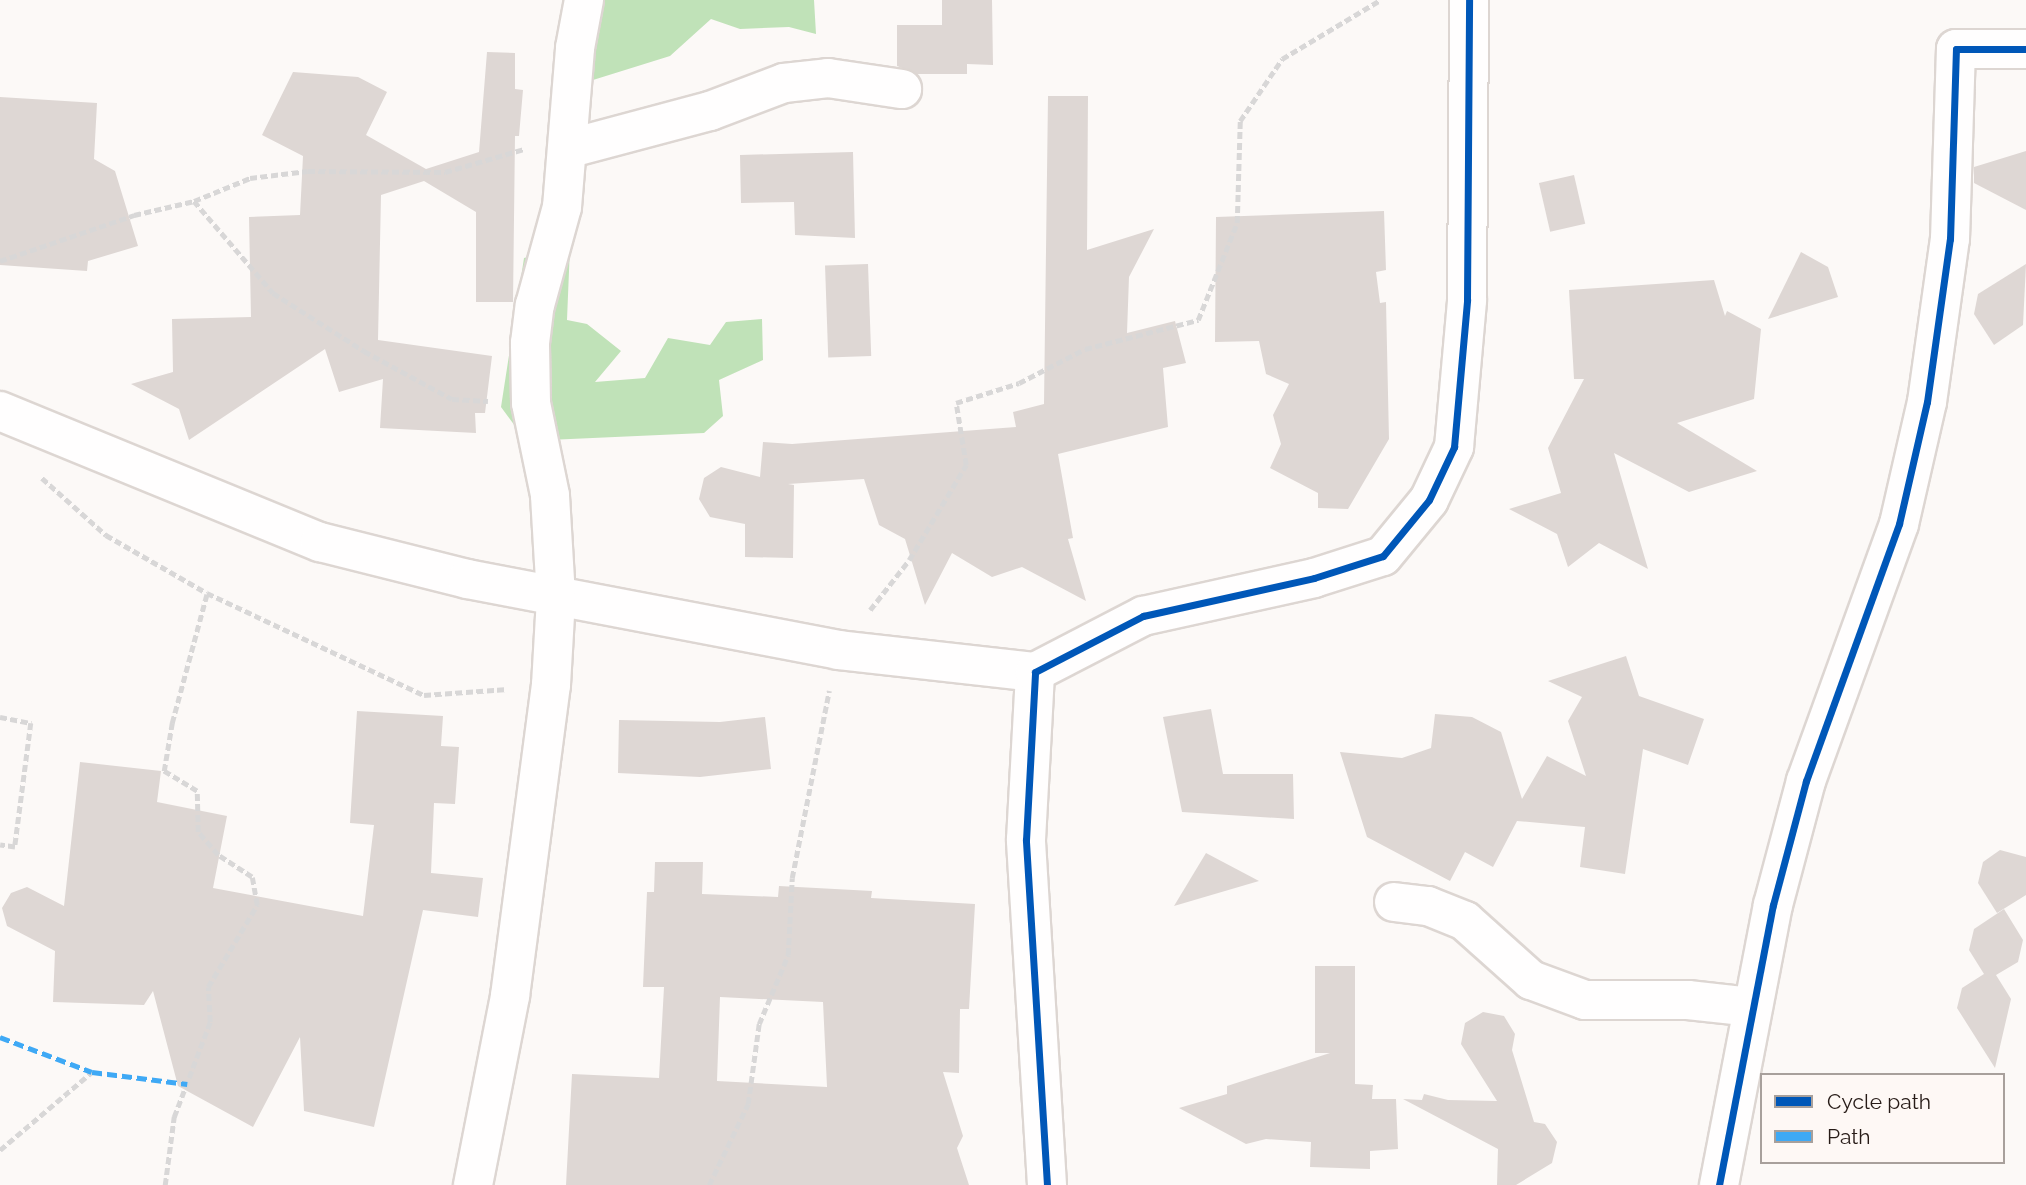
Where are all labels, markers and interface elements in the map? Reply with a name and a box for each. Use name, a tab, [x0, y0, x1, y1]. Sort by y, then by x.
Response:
legend	[1760, 1073, 2005, 1164]
text: Cycle path	[1827, 1089, 1931, 1114]
text: Path	[1827, 1124, 1871, 1149]

